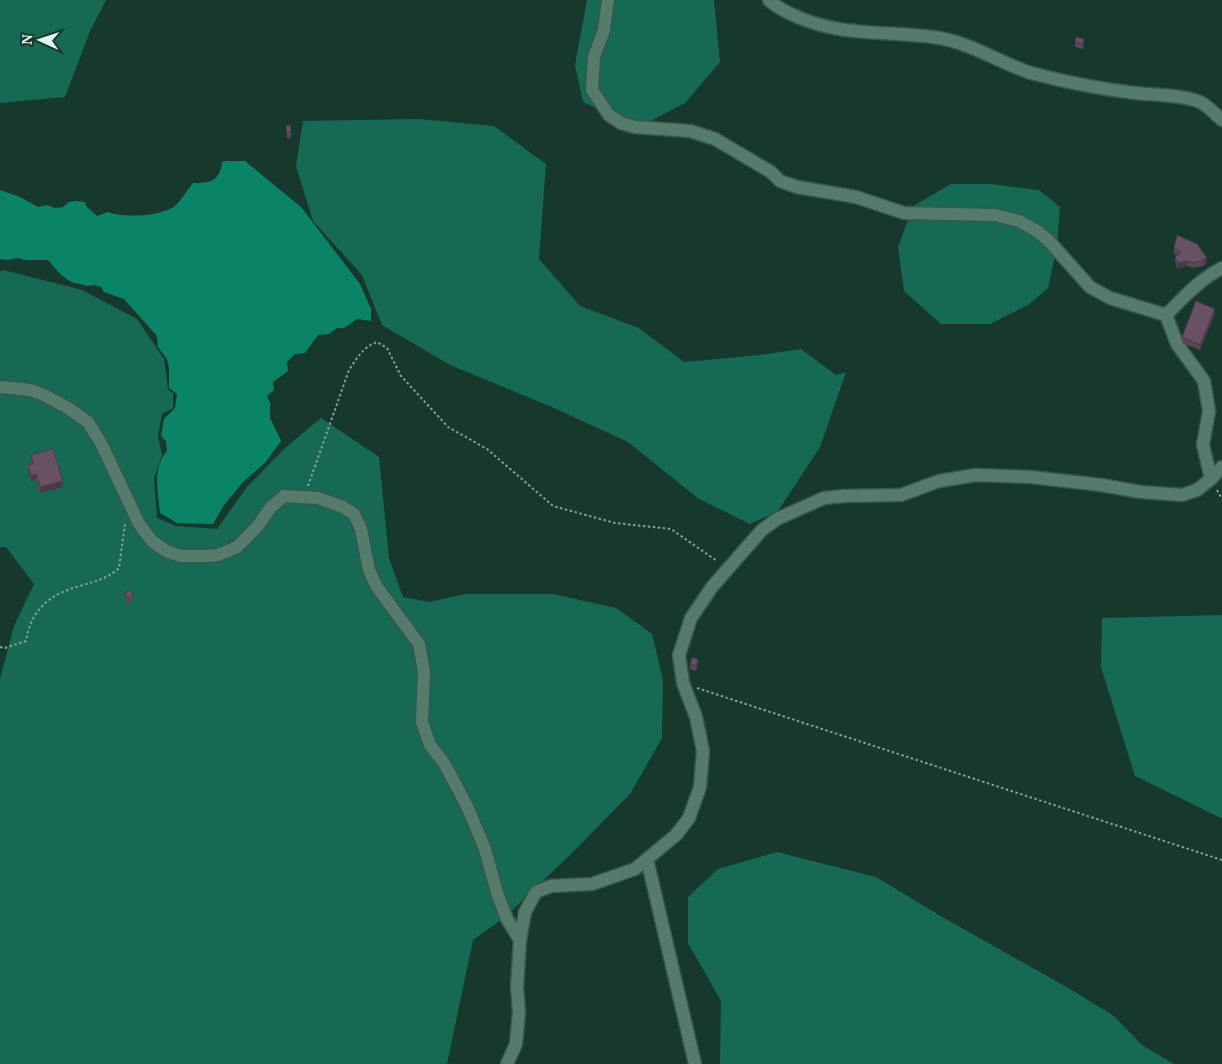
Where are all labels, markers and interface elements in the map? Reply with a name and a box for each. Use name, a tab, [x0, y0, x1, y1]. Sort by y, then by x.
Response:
north arrow	[15, 15, 65, 65]
text: N	[17, 33, 36, 45]

